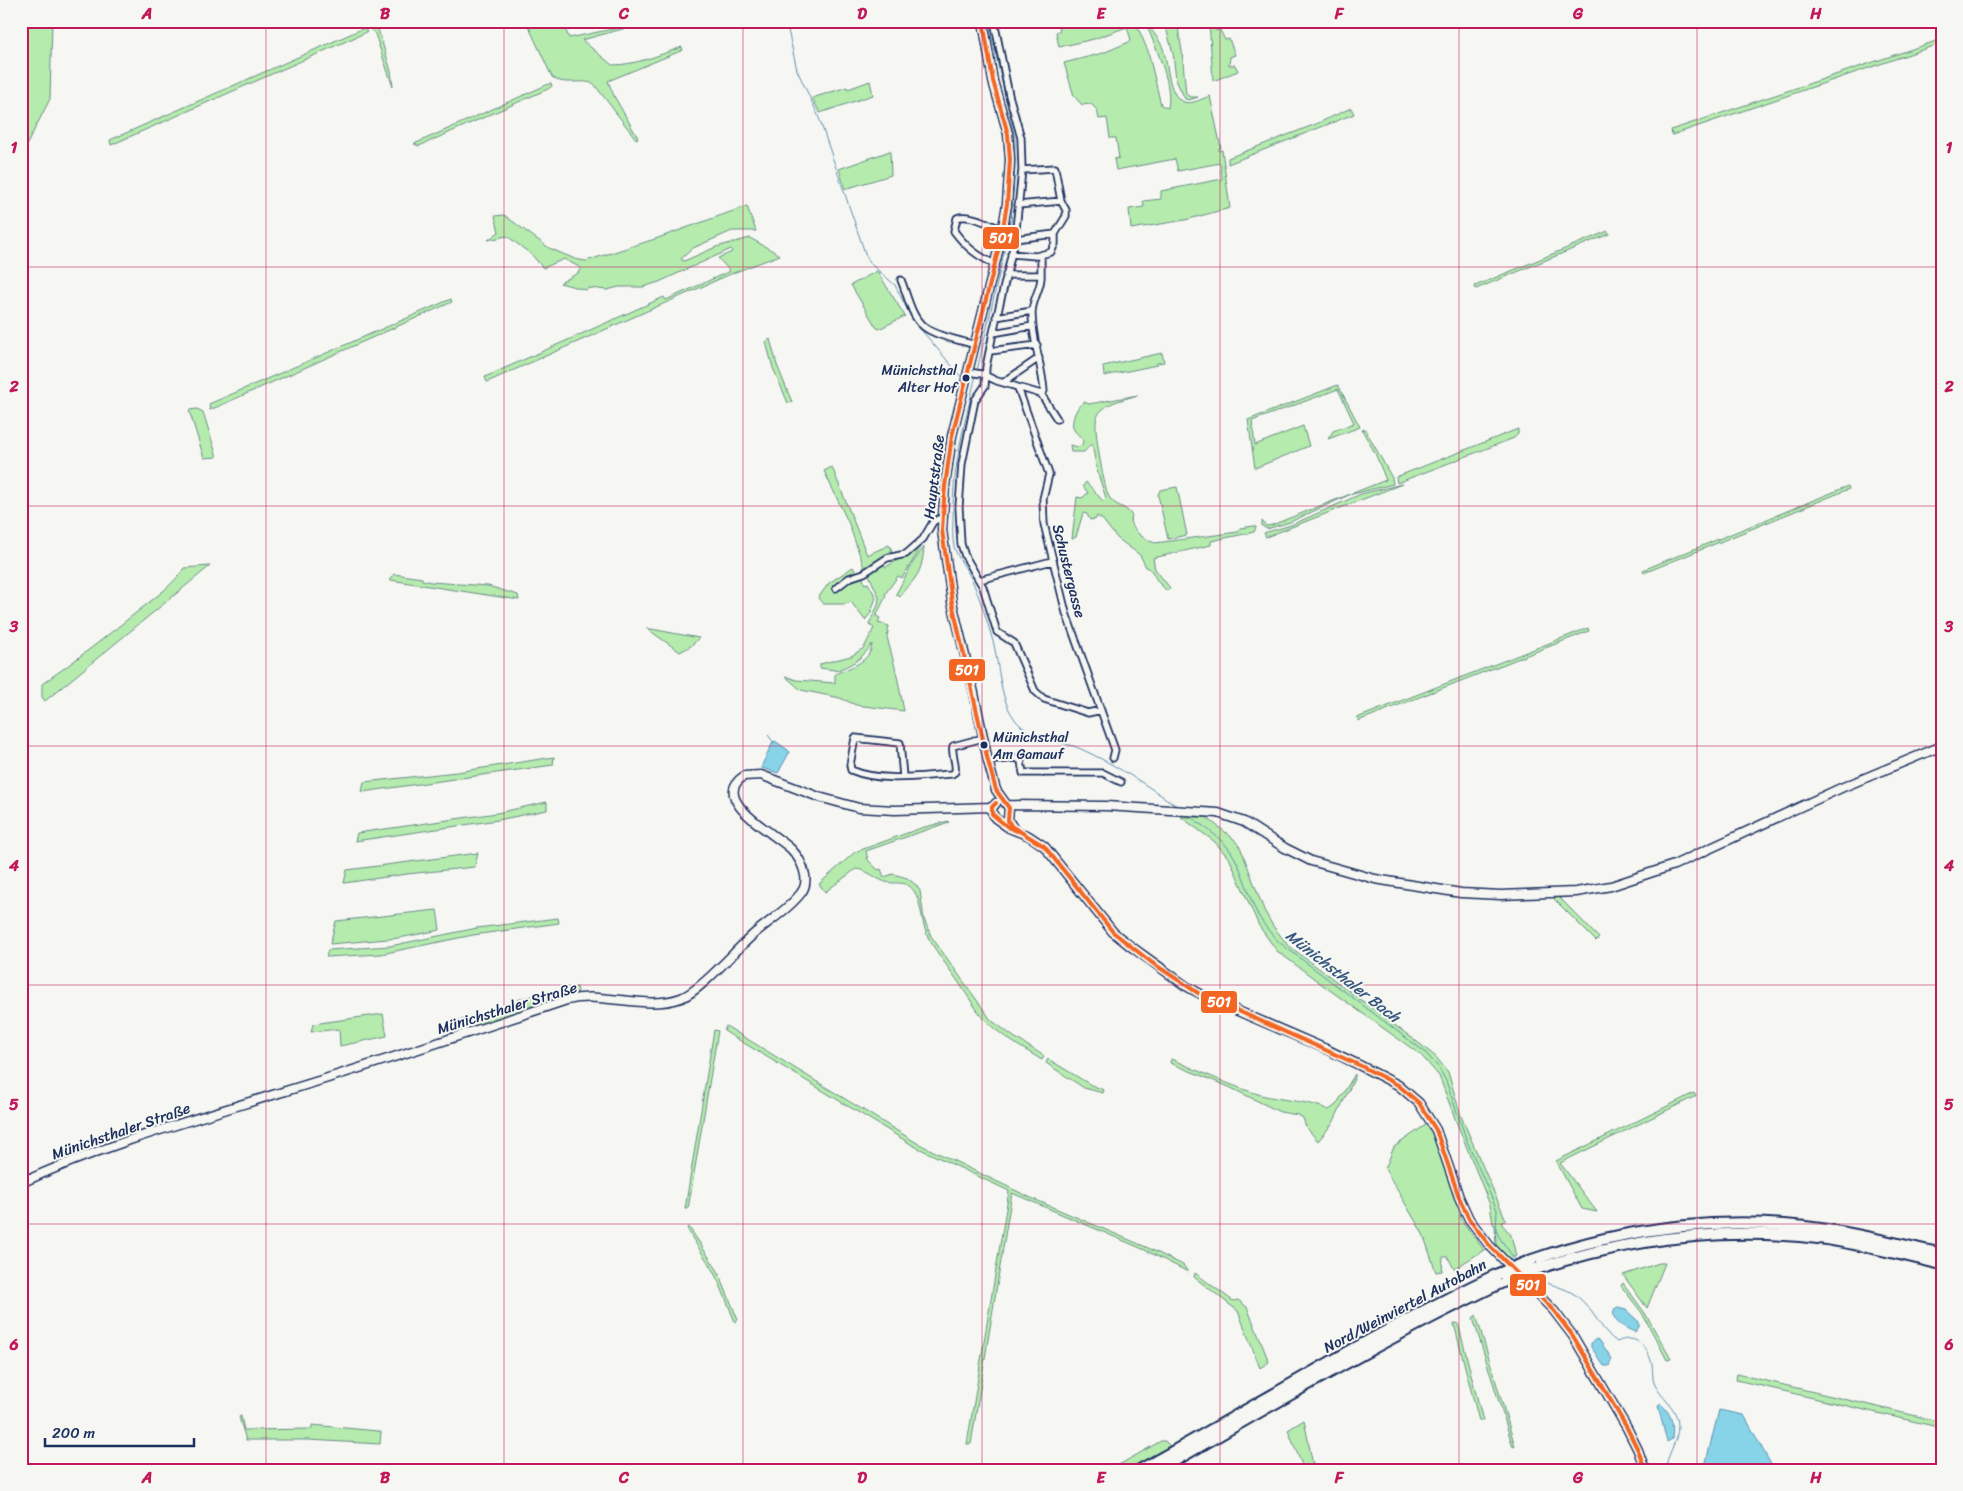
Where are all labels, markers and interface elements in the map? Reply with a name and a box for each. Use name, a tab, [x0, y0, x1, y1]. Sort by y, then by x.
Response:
text: A	[141, 0, 152, 28]
text: B	[380, 0, 391, 28]
text: C	[618, 0, 630, 28]
text: D	[857, 0, 867, 28]
text: E	[1097, 0, 1107, 28]
text: F	[1334, 0, 1345, 28]
text: G	[1572, 0, 1584, 28]
text: H	[1809, 0, 1822, 28]
text: 1	[11, 133, 18, 162]
text: 1	[1946, 133, 1953, 162]
line badge: 501	[982, 226, 1020, 250]
text: 501	[989, 226, 1013, 251]
place label: Münichsthal Alter Hof	[881, 358, 959, 400]
text: 2	[8, 372, 19, 401]
text: 2	[1943, 372, 1954, 401]
marker: Münichsthal Alter Hof	[961, 373, 971, 383]
street label: Hauptstraße	[916, 433, 952, 521]
street label: Schustergasse	[1045, 521, 1093, 621]
text: 3	[9, 612, 19, 641]
text: 3	[1944, 612, 1954, 641]
line badge: 501	[948, 658, 986, 682]
text: 501	[955, 658, 979, 683]
place label: Münichsthal Am Gamauf	[992, 725, 1070, 767]
marker: Münichsthal Am Gamauf	[979, 740, 989, 750]
text: 4	[8, 851, 19, 880]
text: 4	[1943, 851, 1954, 880]
water label: Münichsthaler Bach	[1279, 922, 1408, 1031]
street label: Münichsthaler Straße	[434, 974, 581, 1042]
line badge: 501	[1200, 990, 1238, 1014]
text: 501	[1207, 990, 1231, 1015]
text: 5	[9, 1090, 19, 1119]
text: 5	[1944, 1090, 1954, 1119]
street label: Münichsthaler Straße	[48, 1095, 194, 1167]
street label: Nord/Weinviertel Autobahn	[1319, 1252, 1491, 1360]
line badge: 501	[1509, 1273, 1547, 1297]
text: 501	[1516, 1273, 1540, 1298]
text: 6	[8, 1330, 19, 1359]
text: 6	[1943, 1330, 1954, 1359]
scale bar	[45, 1416, 194, 1448]
text: 200 m	[52, 1420, 96, 1446]
text: A	[141, 1463, 152, 1491]
text: B	[380, 1463, 391, 1491]
text: C	[618, 1463, 630, 1491]
text: D	[857, 1463, 867, 1491]
text: E	[1097, 1463, 1107, 1491]
text: F	[1334, 1463, 1345, 1491]
text: G	[1572, 1463, 1584, 1491]
text: H	[1809, 1463, 1822, 1491]

